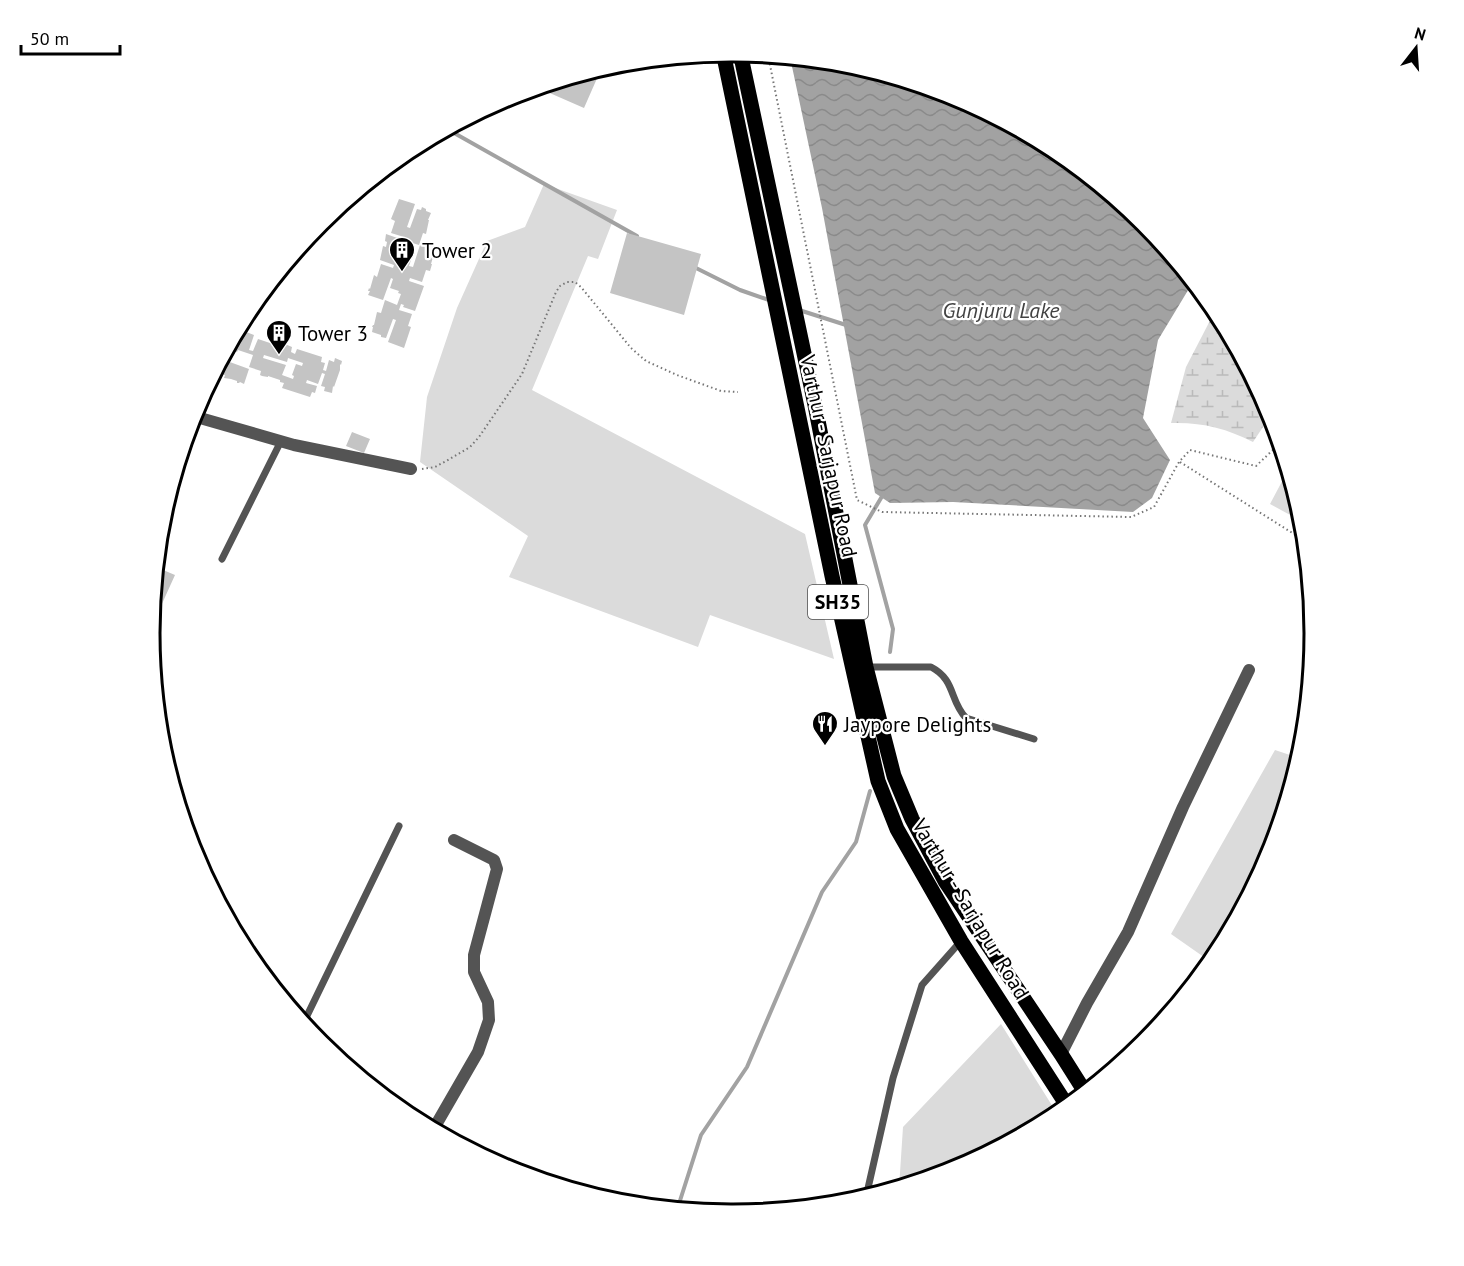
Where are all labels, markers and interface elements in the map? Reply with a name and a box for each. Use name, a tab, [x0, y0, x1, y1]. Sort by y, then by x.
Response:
scale bar	[21, 18, 120, 56]
north arrow	[1386, 18, 1446, 78]
text: N	[1412, 23, 1428, 45]
text: 50 m	[30, 27, 69, 50]
building icon: Tower 2	[387, 235, 417, 273]
place label: Tower 2	[422, 237, 492, 264]
water label: Gunjuru Lake	[943, 296, 1060, 324]
building icon: Tower 3	[264, 318, 294, 356]
place label: Tower 3	[298, 320, 368, 347]
street label: Varthur - Sarjapur Road	[794, 351, 864, 560]
road number: SH35	[808, 585, 868, 619]
restaurant icon: Jaypore Delights	[810, 709, 840, 747]
place label: Jaypore Delights	[843, 711, 991, 738]
street label: Varthur - Sarjapur Road	[906, 813, 1036, 1004]

